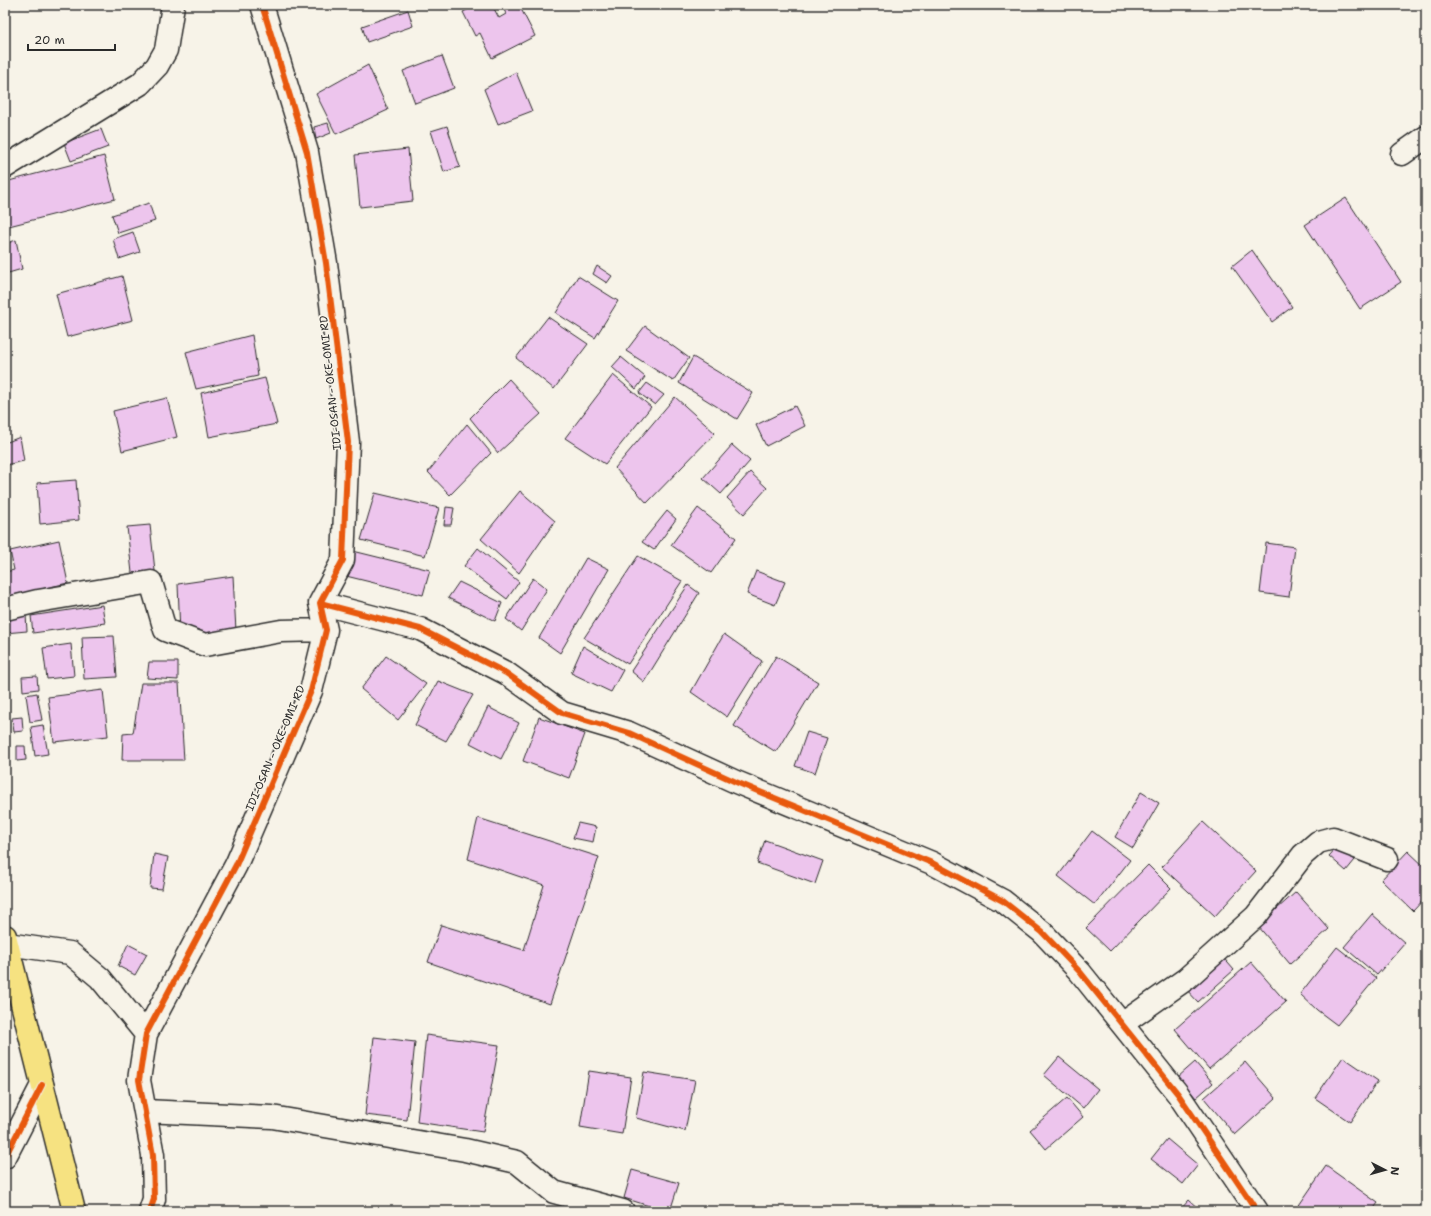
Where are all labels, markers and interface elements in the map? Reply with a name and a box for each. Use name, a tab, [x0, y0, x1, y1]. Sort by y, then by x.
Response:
scale bar	[28, 26, 115, 52]
text: 20 m	[34, 32, 65, 48]
street label: IDI-OSAN - OKE-OMI RD	[316, 315, 345, 451]
street label: IDI-OSAN - OKE-OMI RD	[242, 683, 309, 813]
north arrow	[1365, 1150, 1405, 1190]
text: N	[1387, 1166, 1402, 1176]

